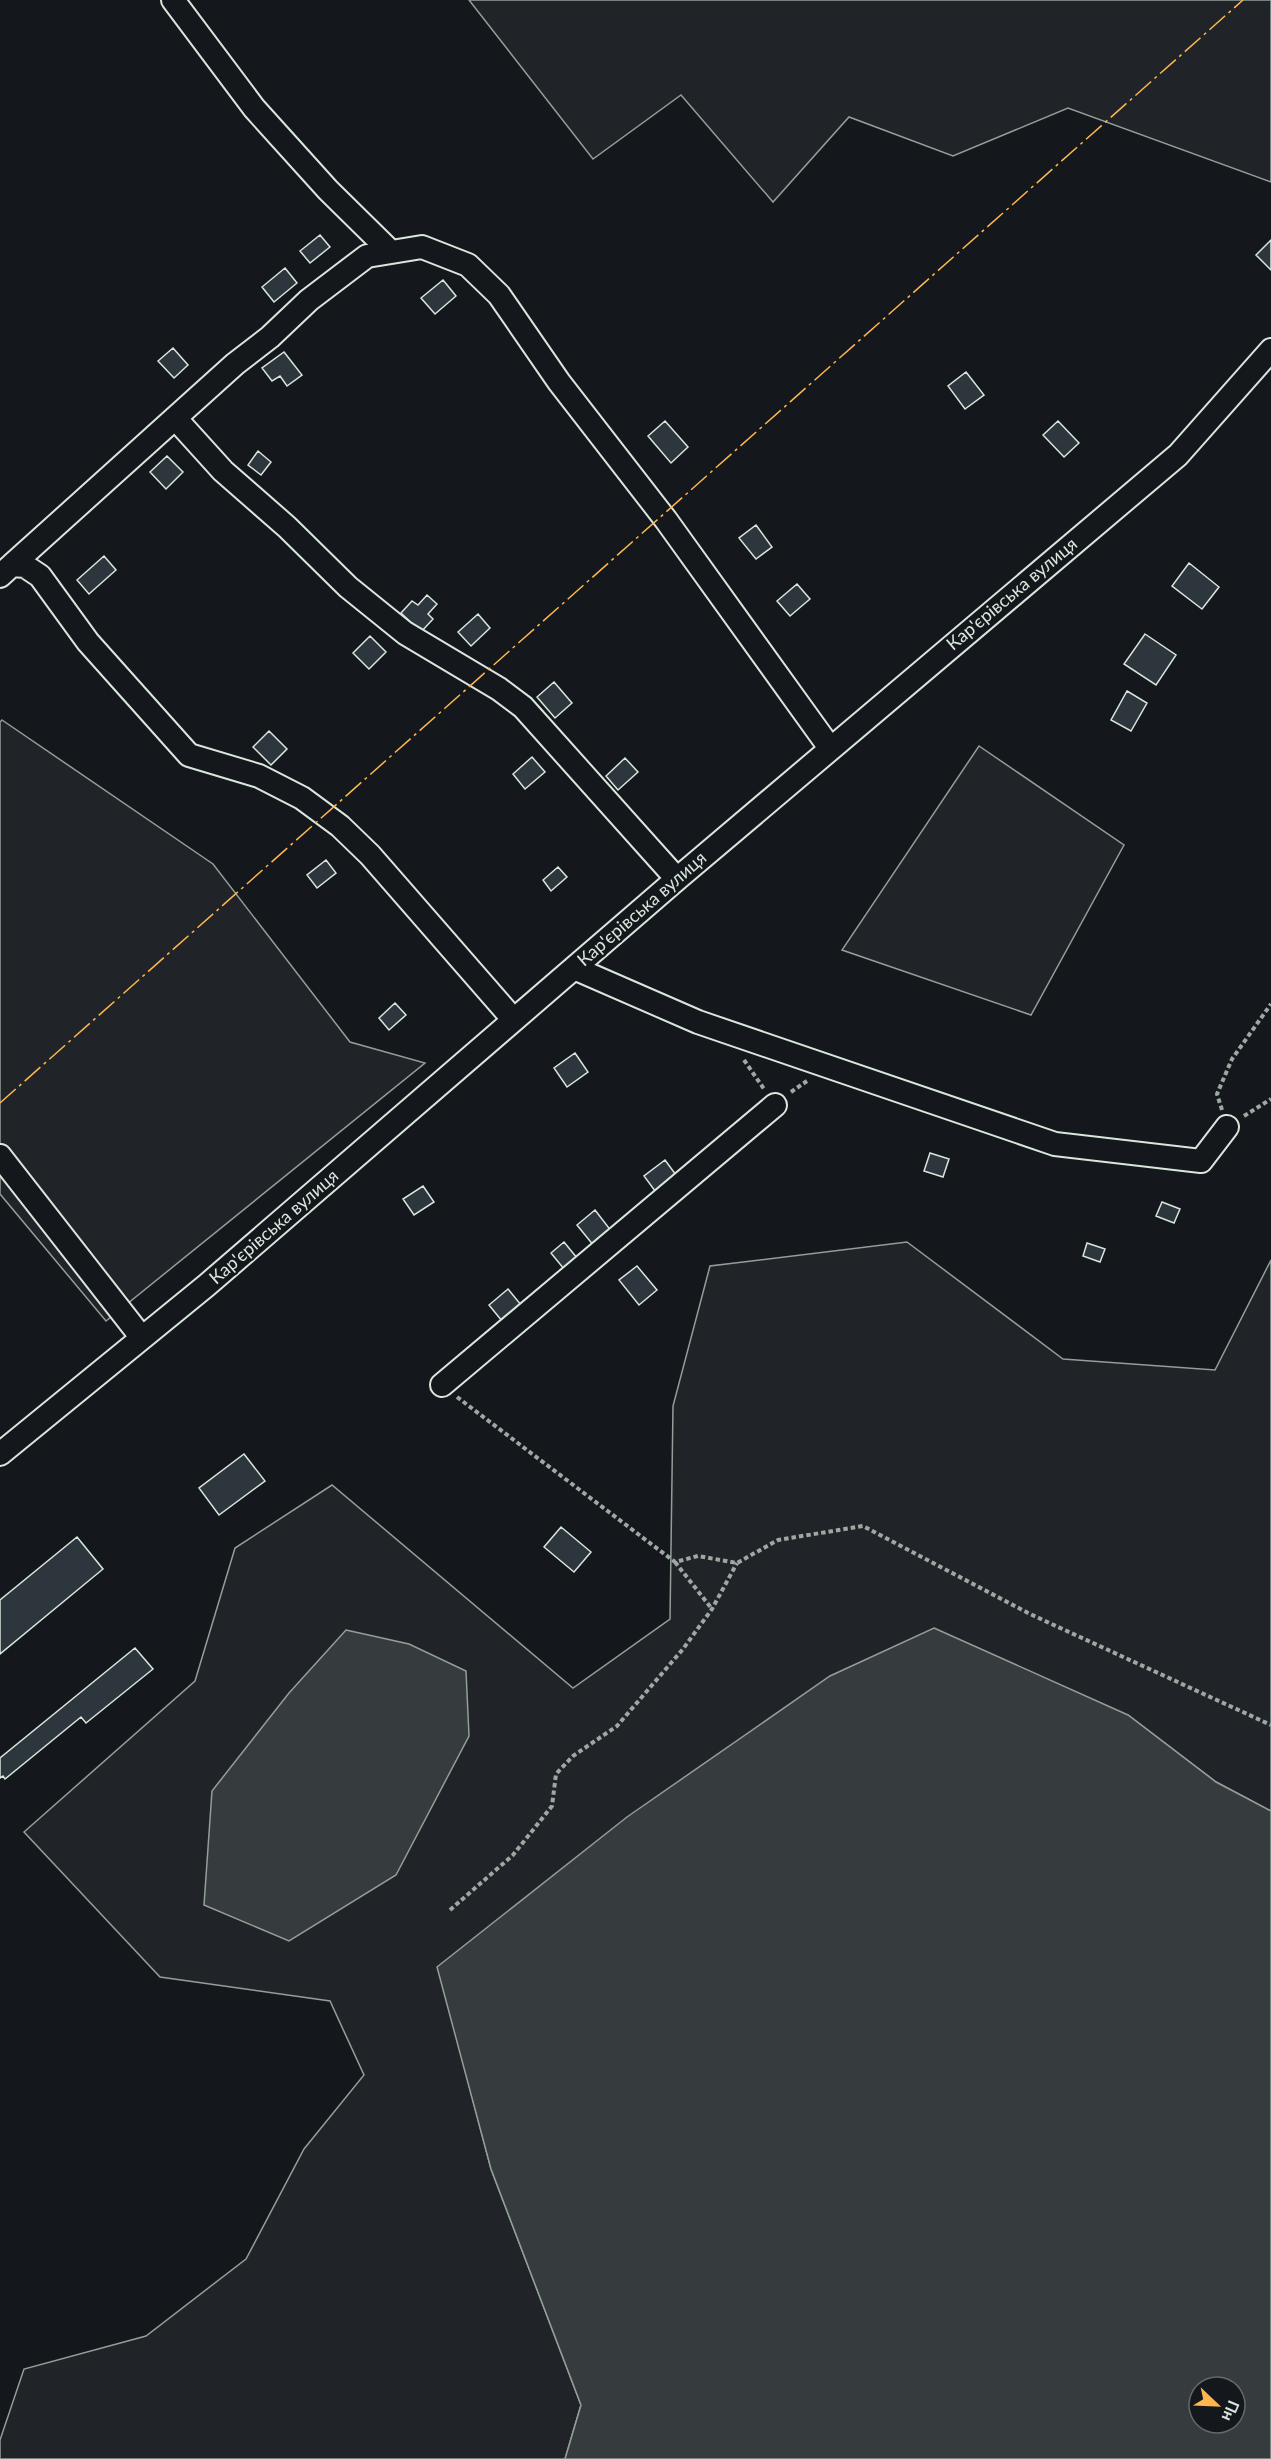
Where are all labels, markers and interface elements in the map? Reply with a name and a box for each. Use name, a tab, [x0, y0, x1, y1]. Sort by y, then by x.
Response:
street label: Кар'єрівська вулиця	[942, 532, 1081, 654]
street label: Кар'єрівська вулиця	[572, 846, 710, 970]
street label: Кар'єрівська вулиця	[204, 1164, 342, 1288]
north arrow	[1187, 2375, 1247, 2435]
text: Пн	[1218, 2398, 1244, 2424]

